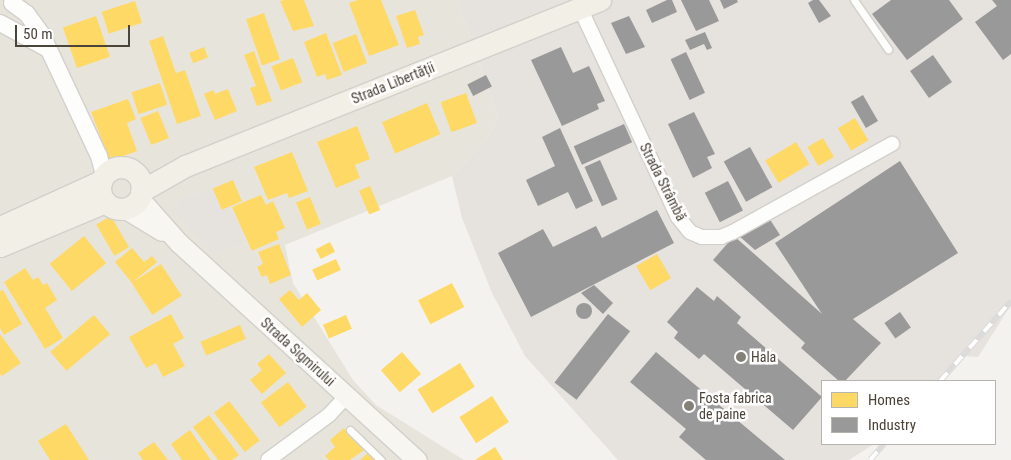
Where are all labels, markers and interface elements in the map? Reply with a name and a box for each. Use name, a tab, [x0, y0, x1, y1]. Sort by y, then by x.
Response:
scale bar	[18, 15, 132, 47]
text: 50 m	[23, 25, 53, 43]
street label: Strada Libertății	[349, 59, 437, 107]
street label: Strada Strâmbă	[636, 140, 690, 224]
street label: Strada Sigmirului	[257, 314, 339, 390]
place label: Hala	[751, 349, 776, 365]
marker: Hala	[735, 351, 747, 363]
legend	[821, 380, 996, 445]
place label: Fosta fabrica de paine	[699, 390, 772, 422]
text: Homes	[868, 391, 910, 409]
marker: Fosta fabrica de paine	[683, 400, 695, 412]
text: Industry	[868, 416, 916, 434]

